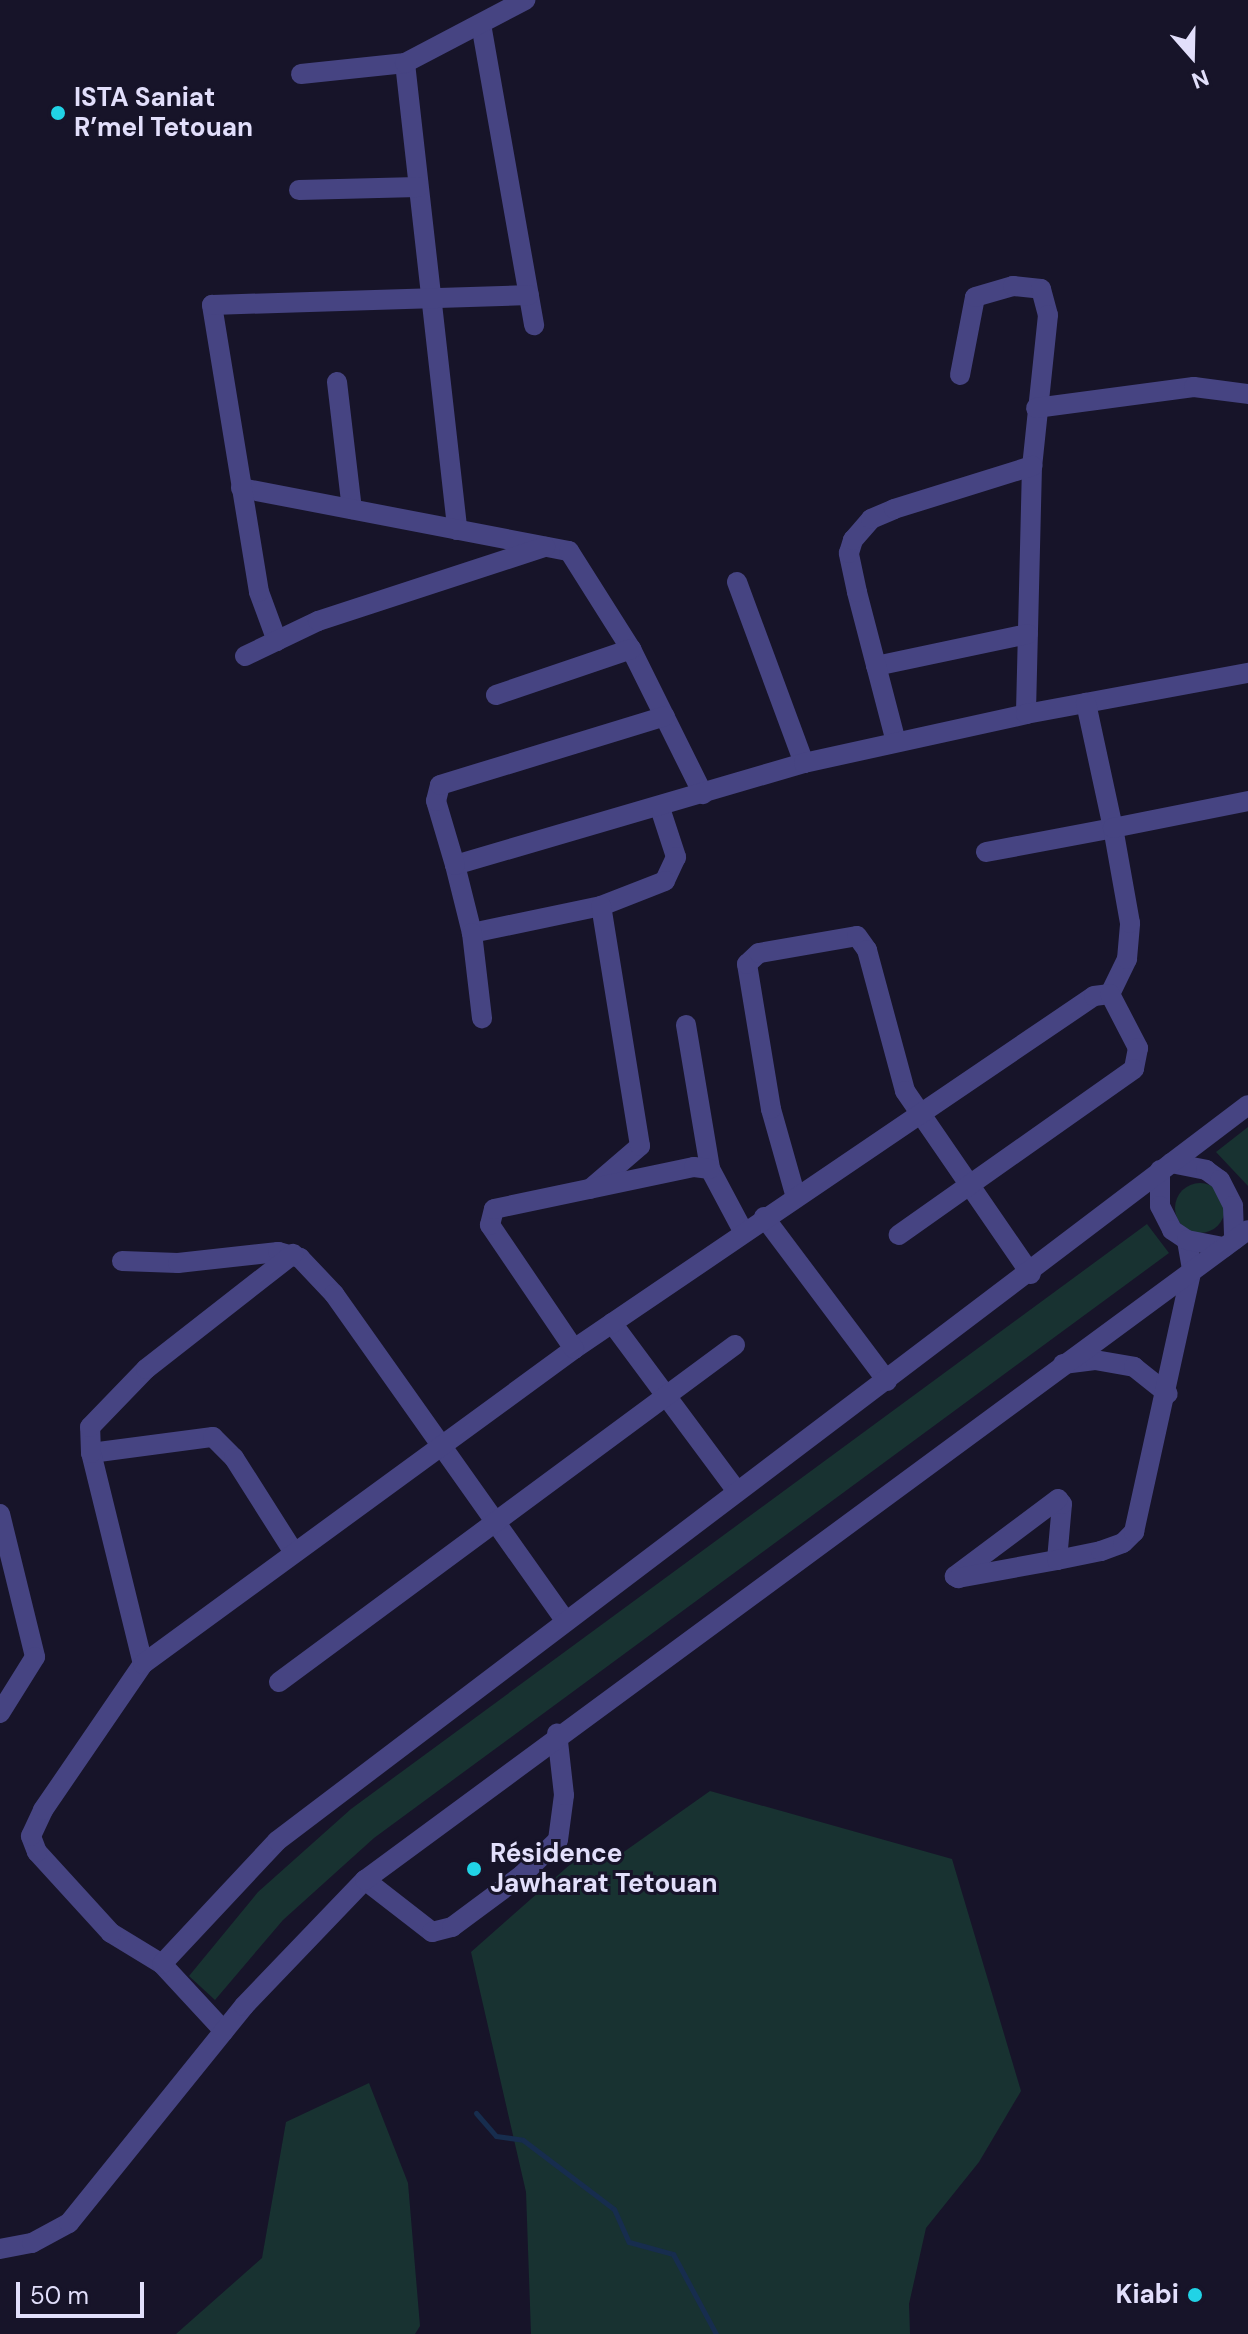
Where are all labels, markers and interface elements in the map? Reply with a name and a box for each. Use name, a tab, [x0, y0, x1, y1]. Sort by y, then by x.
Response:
north arrow	[1152, 16, 1232, 96]
text: N	[1188, 63, 1213, 95]
place label: ISTA Saniat R’mel Tetouan	[74, 82, 253, 144]
marker: ISTA Saniat R’mel Tetouan	[49, 104, 67, 122]
place label: Résidence Jawharat Tetouan	[490, 1838, 718, 1900]
marker: Résidence Jawharat Tetouan	[465, 1860, 483, 1878]
scale bar	[20, 2266, 148, 2316]
place label: Kiabi	[1116, 2279, 1179, 2311]
text: 50 m	[30, 2280, 89, 2311]
marker: Kiabi	[1186, 2286, 1204, 2304]

